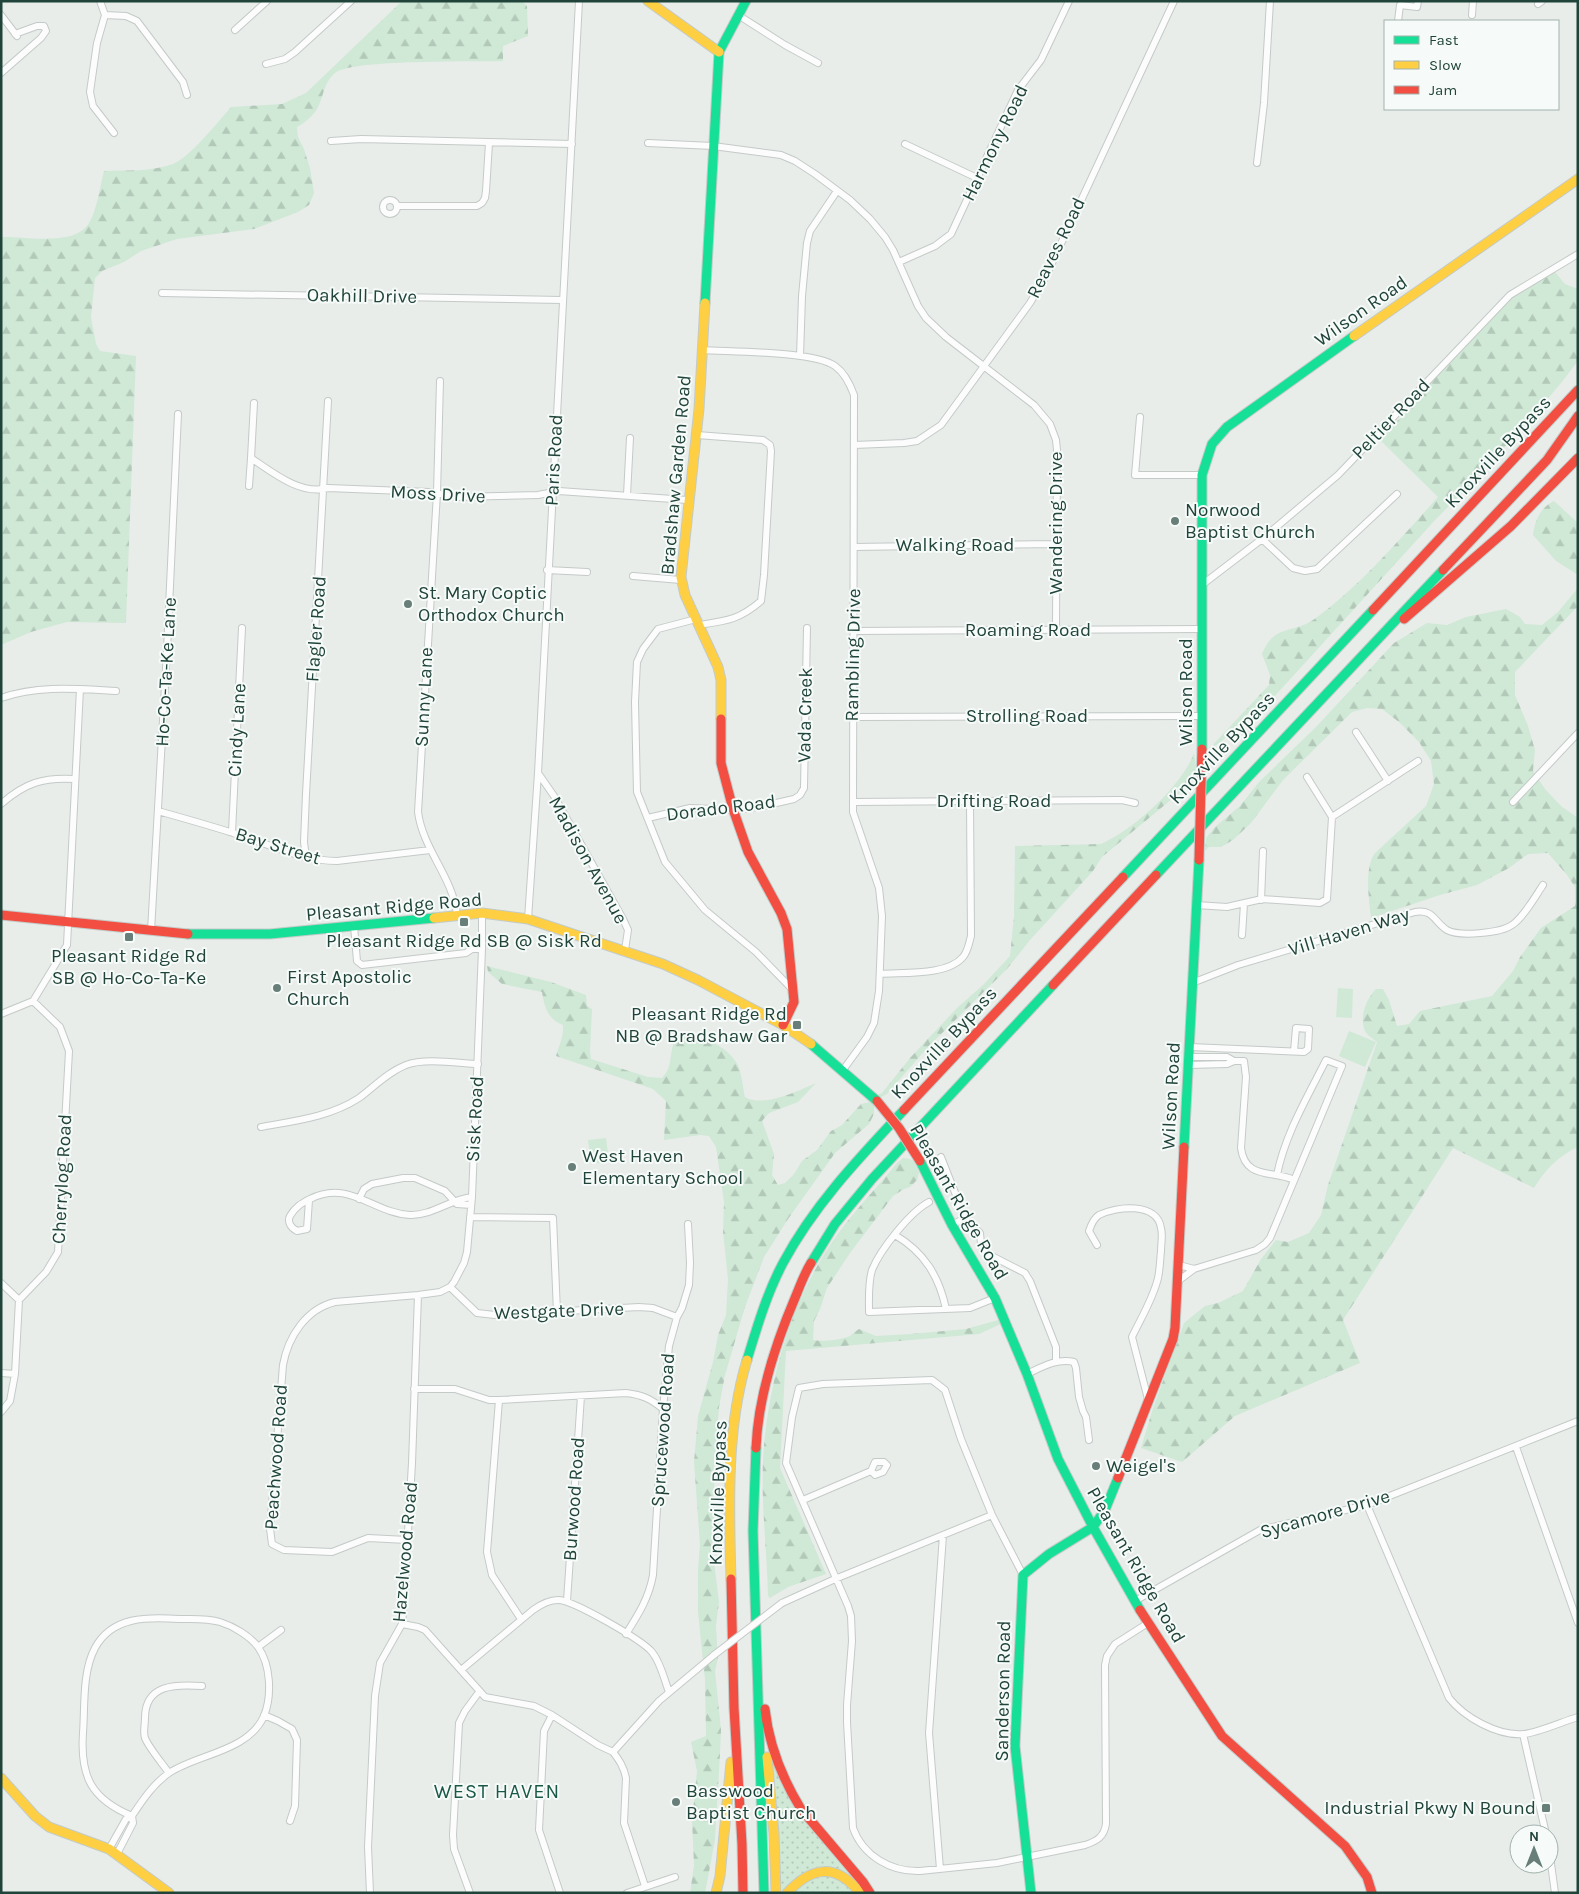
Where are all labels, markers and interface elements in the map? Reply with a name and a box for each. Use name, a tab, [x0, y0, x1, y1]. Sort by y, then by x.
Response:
legend	[1384, 20, 1559, 110]
text: Fast	[1429, 31, 1459, 49]
text: Slow	[1429, 56, 1461, 74]
street label: Harmony Road	[957, 81, 1033, 205]
text: Jam	[1429, 81, 1457, 99]
street label: Reaves Road	[1022, 194, 1090, 302]
street label: Wilson Road	[1310, 271, 1412, 351]
street label: Oakhill Drive	[307, 284, 417, 308]
street label: Bradshaw Garden Road	[656, 374, 696, 576]
street label: Peltier Road	[1347, 374, 1435, 464]
street label: Knoxville Bypass	[1440, 391, 1556, 513]
street label: Paris Road	[541, 414, 567, 506]
street label: Wandering Drive	[1045, 452, 1067, 594]
street label: Moss Drive	[390, 481, 486, 507]
place label: Norwood Baptist Church	[1185, 499, 1316, 543]
marker: Norwood Baptist Church	[1169, 515, 1181, 527]
street label: Walking Road	[896, 534, 1014, 556]
street label: Flagler Road	[301, 575, 331, 683]
place label: St. Mary Coptic Orthodox Church	[418, 582, 565, 626]
street label: Rambling Drive	[841, 588, 865, 722]
street label: Ho-Co-Ta-Ke Lane	[151, 597, 181, 747]
marker: St. Mary Coptic Orthodox Church	[402, 598, 414, 610]
street label: Roaming Road	[965, 619, 1091, 641]
street label: Wilson Road	[1175, 638, 1197, 746]
street label: Sunny Lane	[410, 647, 438, 747]
street label: Vada Creek	[793, 667, 817, 763]
street label: Cindy Lane	[224, 683, 250, 777]
street label: Knoxville Bypass	[1164, 687, 1280, 809]
street label: Strolling Road	[966, 705, 1088, 727]
street label: Dorado Road	[665, 790, 777, 826]
street label: Drifting Road	[937, 790, 1051, 812]
street label: Madison Avenue	[544, 792, 632, 928]
street label: Bay Street	[233, 823, 323, 869]
street label: Pleasant Ridge Road	[305, 888, 483, 926]
street label: Vill Haven Way	[1286, 903, 1412, 961]
marker: Pleasant Ridge Rd SB @ Sisk Rd	[458, 916, 470, 928]
place label: Pleasant Ridge Rd SB @ Sisk Rd	[326, 930, 602, 952]
marker: Pleasant Ridge Rd SB @ Ho-Co-Ta-Ke	[123, 931, 135, 943]
place label: Pleasant Ridge Rd SB @ Ho-Co-Ta-Ke	[51, 945, 207, 989]
place label: First Apostolic Church	[287, 966, 412, 1010]
marker: First Apostolic Church	[271, 982, 283, 994]
street label: Knoxville Bypass	[886, 982, 1002, 1104]
place label: Pleasant Ridge Rd NB @ Bradshaw Gar	[615, 1003, 787, 1047]
marker: Pleasant Ridge Rd NB @ Bradshaw Gar	[791, 1019, 803, 1031]
street label: Wilson Road	[1157, 1041, 1185, 1151]
street label: Sisk Road	[462, 1075, 488, 1163]
street label: Cherrylog Road	[48, 1113, 76, 1245]
street label: Pleasant Ridge Road	[905, 1120, 1013, 1284]
place label: West Haven Elementary School	[582, 1145, 743, 1189]
marker: West Haven Elementary School	[566, 1161, 578, 1173]
street label: Westgate Drive	[494, 1298, 624, 1324]
street label: Sprucewood Road	[647, 1352, 679, 1508]
street label: Peachwood Road	[260, 1383, 292, 1531]
street label: Knoxville Bypass	[704, 1420, 732, 1566]
street label: Burwood Road	[559, 1436, 589, 1562]
place label: Weigel's	[1106, 1455, 1176, 1477]
marker: Weigel's	[1090, 1460, 1102, 1472]
street label: Hazelwood Road	[388, 1481, 422, 1623]
street label: Pleasant Ridge Road	[1082, 1483, 1190, 1647]
street label: Sycamore Drive	[1257, 1485, 1393, 1543]
street label: Sanderson Road	[991, 1620, 1015, 1762]
district label: WEST HAVEN	[434, 1780, 560, 1803]
place label: Basswood Baptist Church	[686, 1780, 817, 1824]
marker: Basswood Baptist Church	[670, 1796, 682, 1808]
place label: Industrial Pkwy N Bound	[1324, 1797, 1536, 1819]
marker: Industrial Pkwy N Bound	[1540, 1802, 1552, 1814]
north arrow	[1509, 1824, 1559, 1874]
text: N	[1529, 1828, 1539, 1845]

